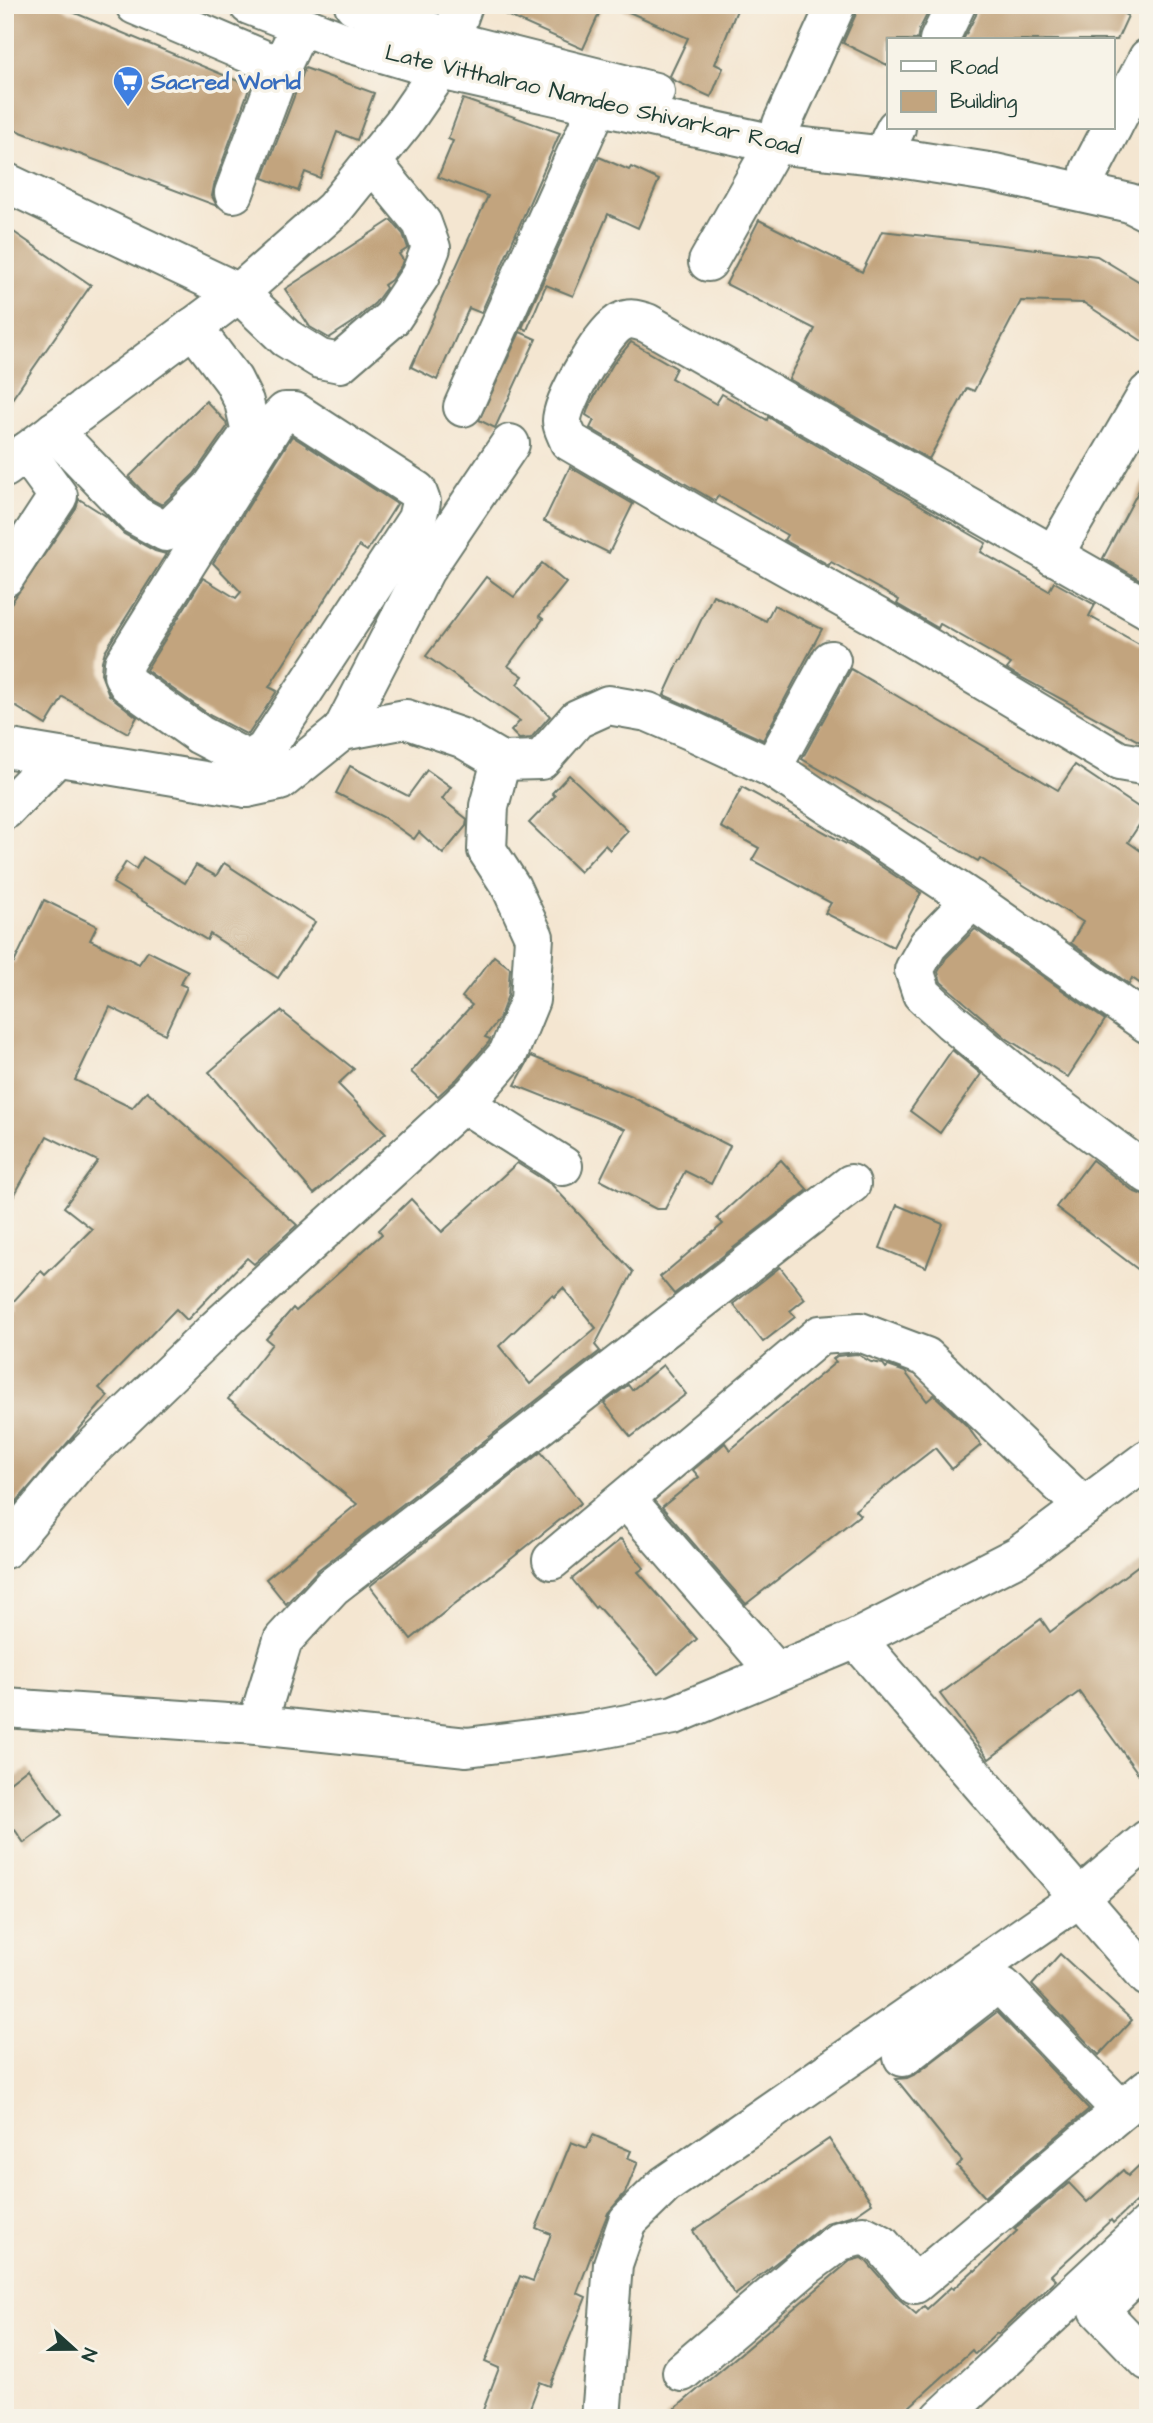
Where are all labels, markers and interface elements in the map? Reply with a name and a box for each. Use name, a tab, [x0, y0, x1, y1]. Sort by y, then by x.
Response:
street label: Late Vitthalrao Namdeo Shivarkar Road	[382, 37, 804, 163]
legend	[887, 38, 1114, 130]
text: Road	[950, 53, 998, 82]
supermarket icon: Sacred World	[111, 64, 145, 108]
place label: Sacred World	[150, 66, 301, 98]
text: Building	[950, 87, 1018, 118]
north arrow	[38, 2314, 108, 2384]
text: N	[74, 2344, 103, 2365]

